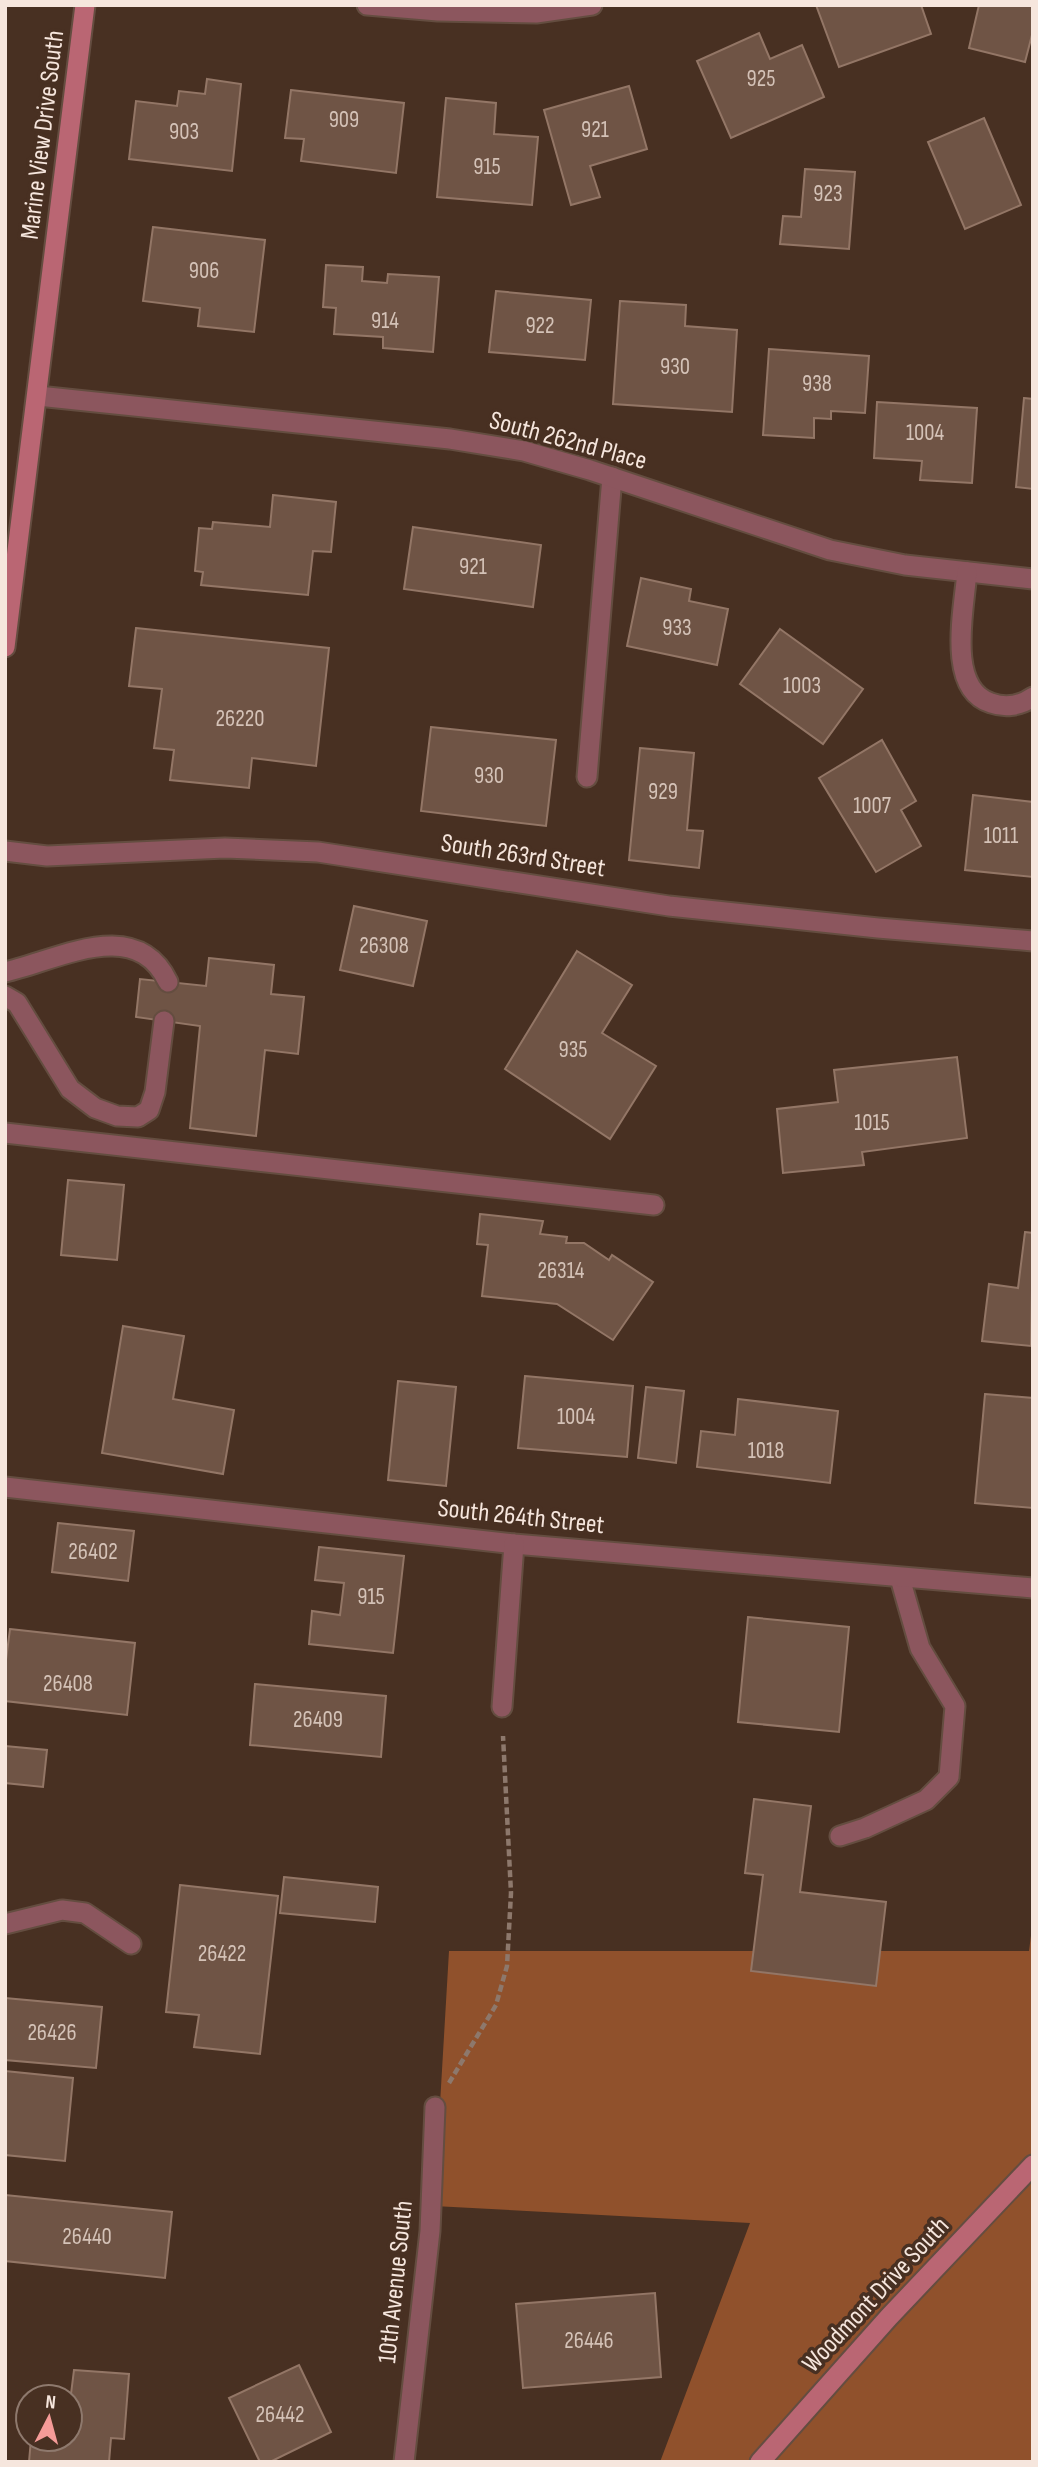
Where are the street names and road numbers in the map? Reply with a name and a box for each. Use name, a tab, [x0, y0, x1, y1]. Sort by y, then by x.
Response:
street label: Marine View Drive South	[15, 29, 71, 241]
street label: South 262nd Place	[486, 405, 650, 477]
street label: South 263rd Street	[439, 828, 607, 884]
street label: South 264th Street	[436, 1493, 606, 1541]
street label: 10th Avenue South	[372, 2199, 420, 2365]
street label: Woodmont Drive South	[796, 2211, 956, 2379]

